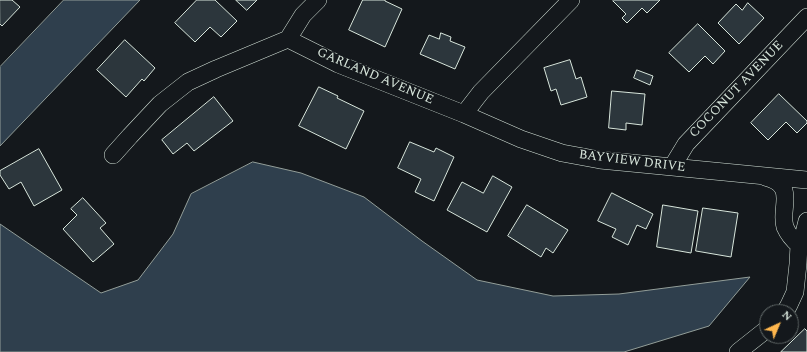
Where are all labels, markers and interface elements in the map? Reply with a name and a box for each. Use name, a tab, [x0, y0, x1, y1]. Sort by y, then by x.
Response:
street label: COCONUT AVENUE	[687, 38, 787, 142]
street label: GARLAND AVENUE	[314, 45, 436, 109]
street label: BAYVIEW DRIVE	[578, 148, 686, 176]
north arrow	[759, 304, 799, 344]
text: N	[778, 306, 796, 325]

